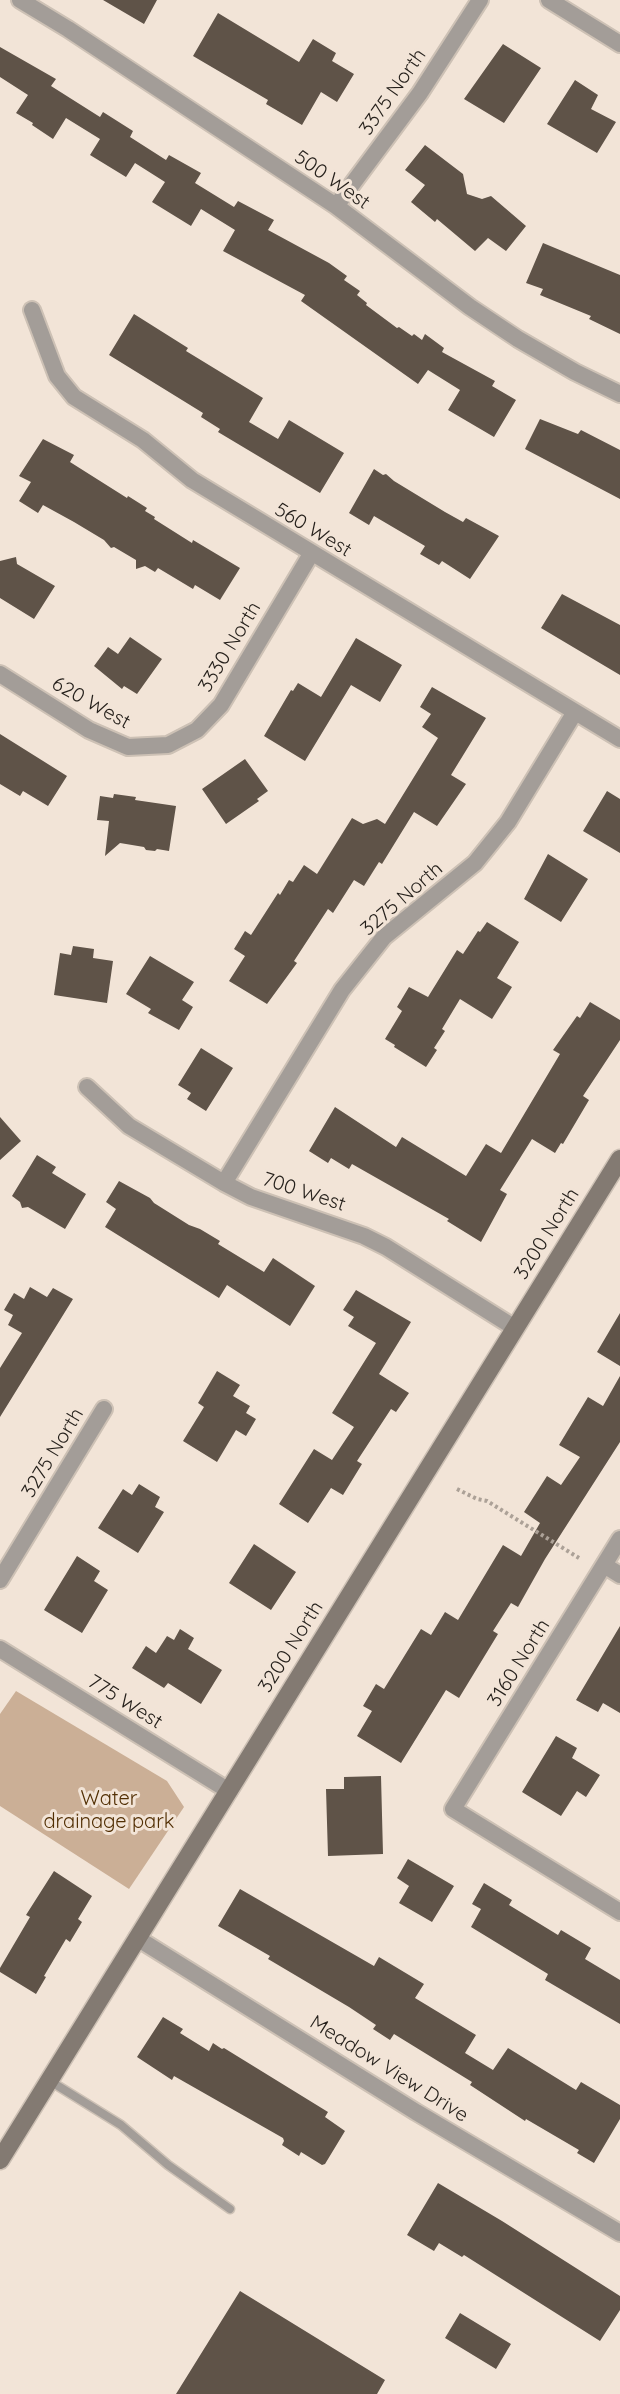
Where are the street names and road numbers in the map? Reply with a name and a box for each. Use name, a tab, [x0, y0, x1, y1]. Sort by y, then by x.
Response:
street label: 3375 North	[354, 44, 432, 140]
street label: 500 West	[290, 145, 374, 215]
street label: 560 West	[270, 498, 356, 562]
street label: 3330 North	[194, 597, 266, 697]
street label: 620 West	[48, 672, 134, 734]
street label: 3275 North	[356, 857, 448, 941]
street label: 700 West	[259, 1167, 349, 1217]
street label: 3200 North	[509, 1184, 585, 1284]
street label: 3275 North	[17, 1404, 89, 1502]
street label: 3200 North	[253, 1597, 329, 1697]
street label: 3160 North	[483, 1615, 555, 1711]
street label: 775 West	[83, 1670, 167, 1734]
street label: Meadow View Drive	[305, 2011, 473, 2127]

